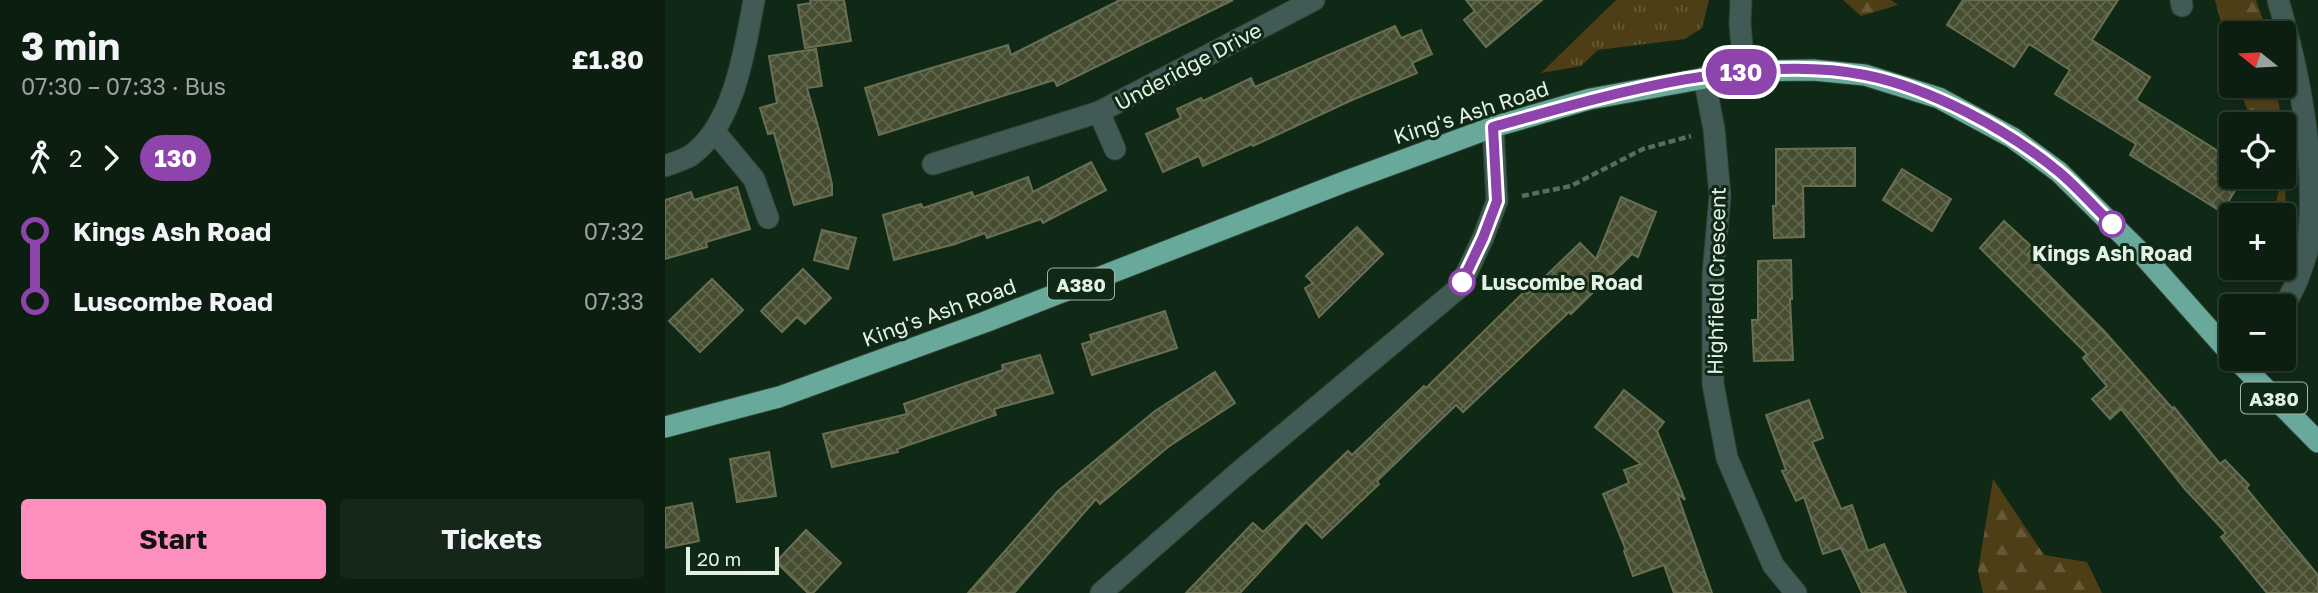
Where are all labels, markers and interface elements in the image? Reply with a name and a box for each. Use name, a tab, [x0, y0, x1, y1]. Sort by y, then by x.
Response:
street label: Underidge Drive	[1110, 16, 1266, 116]
north arrow	[2219, 21, 2296, 98]
map controls	[2219, 21, 2296, 371]
text: 3 min	[21, 23, 120, 68]
text: £1.80	[572, 44, 644, 75]
line badge: 130	[1701, 49, 1781, 95]
text: 130	[1720, 57, 1762, 86]
text: 07:30 – 07:33 · Bus	[21, 72, 226, 100]
street label: King's Ash Road	[1390, 75, 1552, 149]
button: locate	[2219, 112, 2296, 189]
icon: walk	[21, 139, 59, 177]
icon: forward	[92, 139, 130, 177]
text: 130	[154, 143, 197, 172]
text: 2	[69, 144, 82, 172]
street label: Highfield Crescent	[1701, 187, 1731, 375]
button: +	[2219, 203, 2296, 280]
marker: Kings Ash Road	[2099, 211, 2125, 237]
text: Kings Ash Road	[73, 216, 271, 247]
text: 07:32	[584, 217, 644, 245]
place label: Kings Ash Road	[2032, 240, 2192, 266]
road number: A380	[1048, 268, 1114, 300]
marker: Luscombe Road	[1449, 269, 1475, 295]
place label: Luscombe Road	[1481, 269, 1643, 295]
street label: King's Ash Road	[859, 272, 1019, 352]
text: Luscombe Road	[73, 286, 273, 317]
text: 07:33	[584, 287, 644, 315]
button: −	[2219, 294, 2296, 371]
road number: A380	[2241, 382, 2307, 414]
button: Start	[21, 499, 326, 579]
button: Tickets	[340, 499, 644, 579]
scale bar	[686, 544, 779, 576]
text: 20 m	[697, 547, 741, 570]

